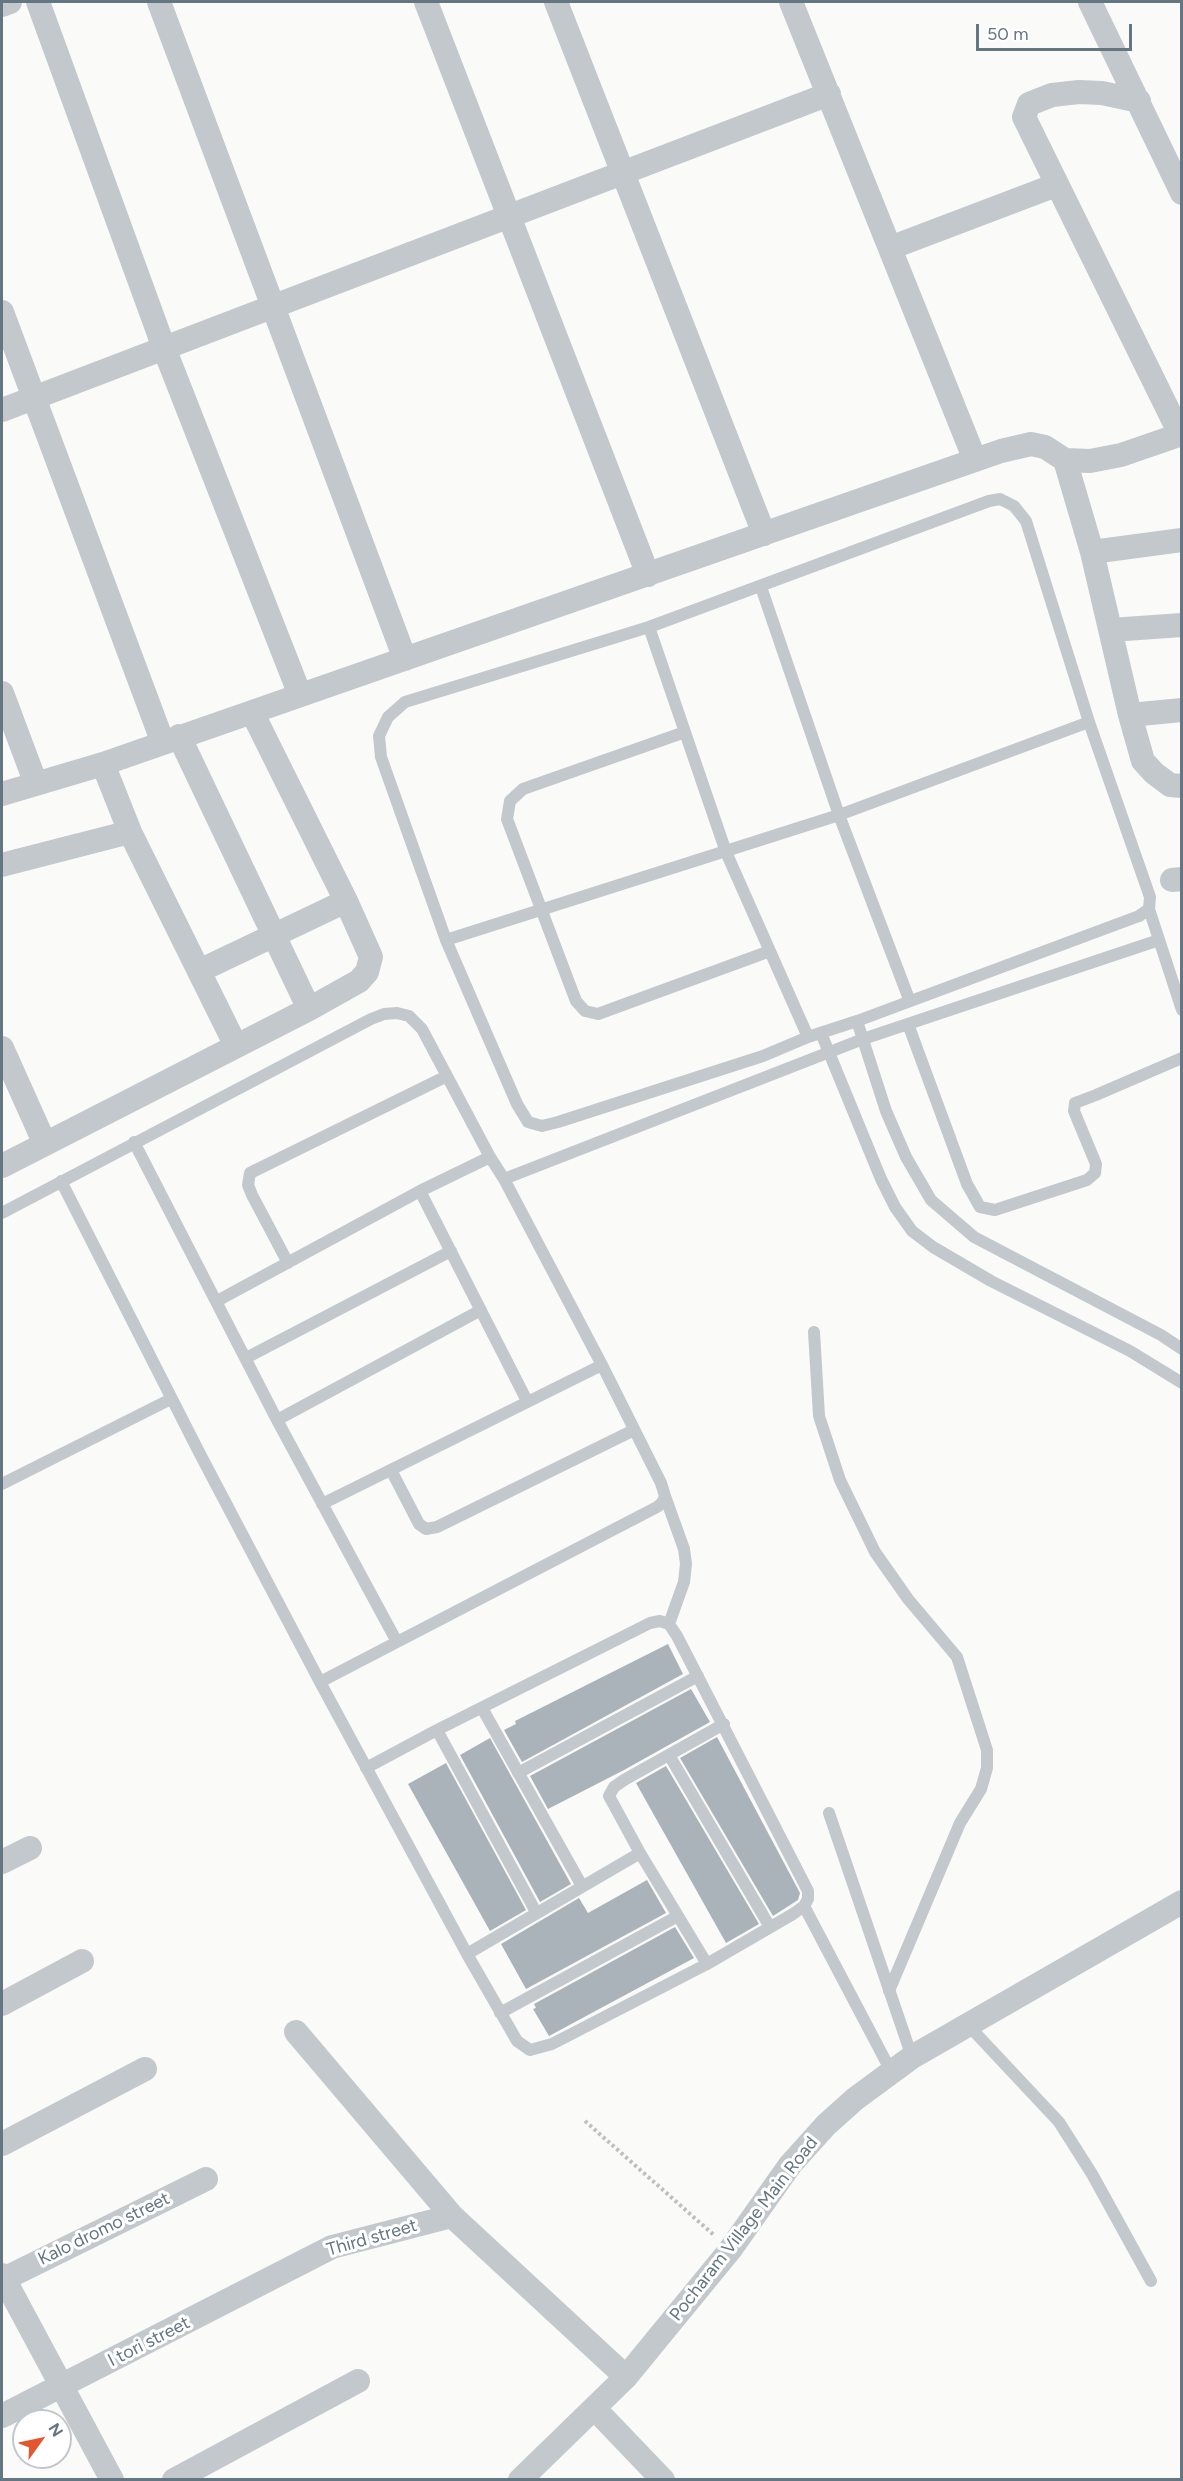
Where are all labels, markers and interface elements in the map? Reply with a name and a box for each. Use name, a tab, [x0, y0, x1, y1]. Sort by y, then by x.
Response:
scale bar	[979, 12, 1135, 50]
text: 50 m	[987, 23, 1029, 45]
street label: Pocharam Village Main Road	[665, 2133, 823, 2325]
street label: Kalo dromo street	[35, 2188, 173, 2270]
street label: Third street	[324, 2215, 420, 2261]
street label: I tori street	[104, 2312, 194, 2372]
north arrow	[12, 2409, 72, 2469]
text: N	[45, 2420, 67, 2440]

